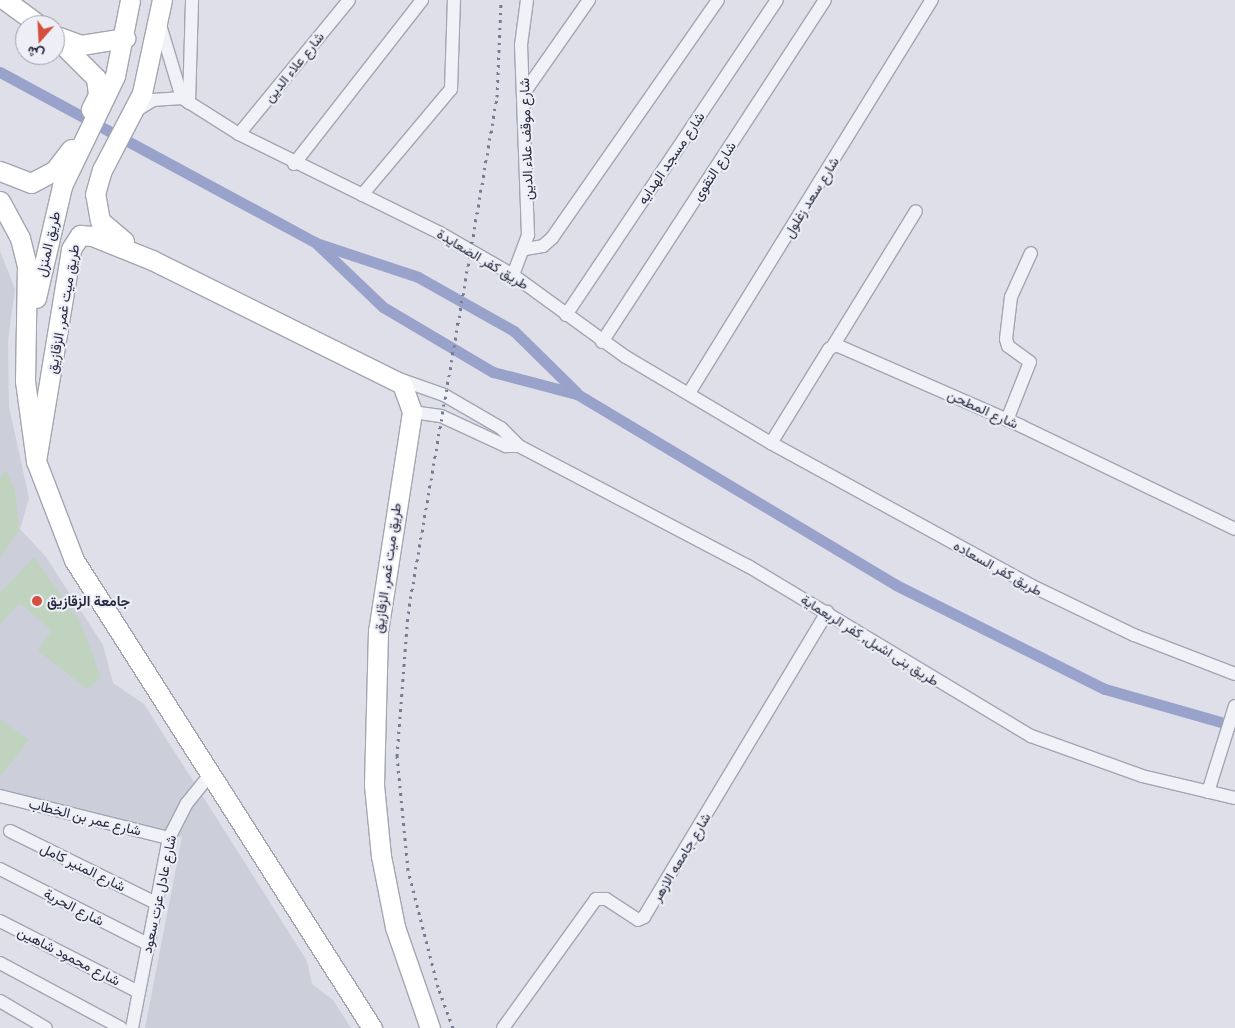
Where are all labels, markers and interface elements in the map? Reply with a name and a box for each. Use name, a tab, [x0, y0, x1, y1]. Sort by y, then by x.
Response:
north arrow	[15, 15, 65, 65]
street label: شارع علاء الدين	[260, 28, 328, 106]
text: ش	[25, 42, 46, 64]
street label: شارع موقف علاء الدين	[515, 78, 537, 200]
street label: شارع مسجد الهدايه	[634, 109, 708, 207]
street label: شارع التقوى	[689, 138, 739, 204]
street label: شارع سعد زغلول	[780, 154, 842, 240]
street label: طريق المنزل	[32, 209, 64, 279]
street label: طريق كفر الصعايدة	[434, 225, 532, 293]
street label: طريق ميت غمر, الزقازيق	[43, 243, 83, 375]
street label: شارع المطحن	[945, 386, 1021, 432]
street label: طريق ميت غمر, الزقازيق	[370, 502, 404, 634]
street label: طريق كفر السعاده	[951, 537, 1045, 599]
street label: طريق بنى اشبل, كفر الربعماية	[798, 591, 942, 689]
place label: جامعة الزقازيق	[47, 593, 130, 609]
marker: جامعة الزقازيق	[31, 595, 43, 607]
street label: شارع عمر بن الخطاب	[27, 795, 143, 839]
street label: شارع جامعه الازهر	[648, 810, 714, 904]
street label: شارع عادل عزت سعود	[138, 833, 180, 955]
street label: شارع المنير كامل	[38, 839, 128, 895]
street label: شارع الحرية	[41, 885, 107, 929]
street label: شارع محمود شاهين	[15, 923, 123, 989]

